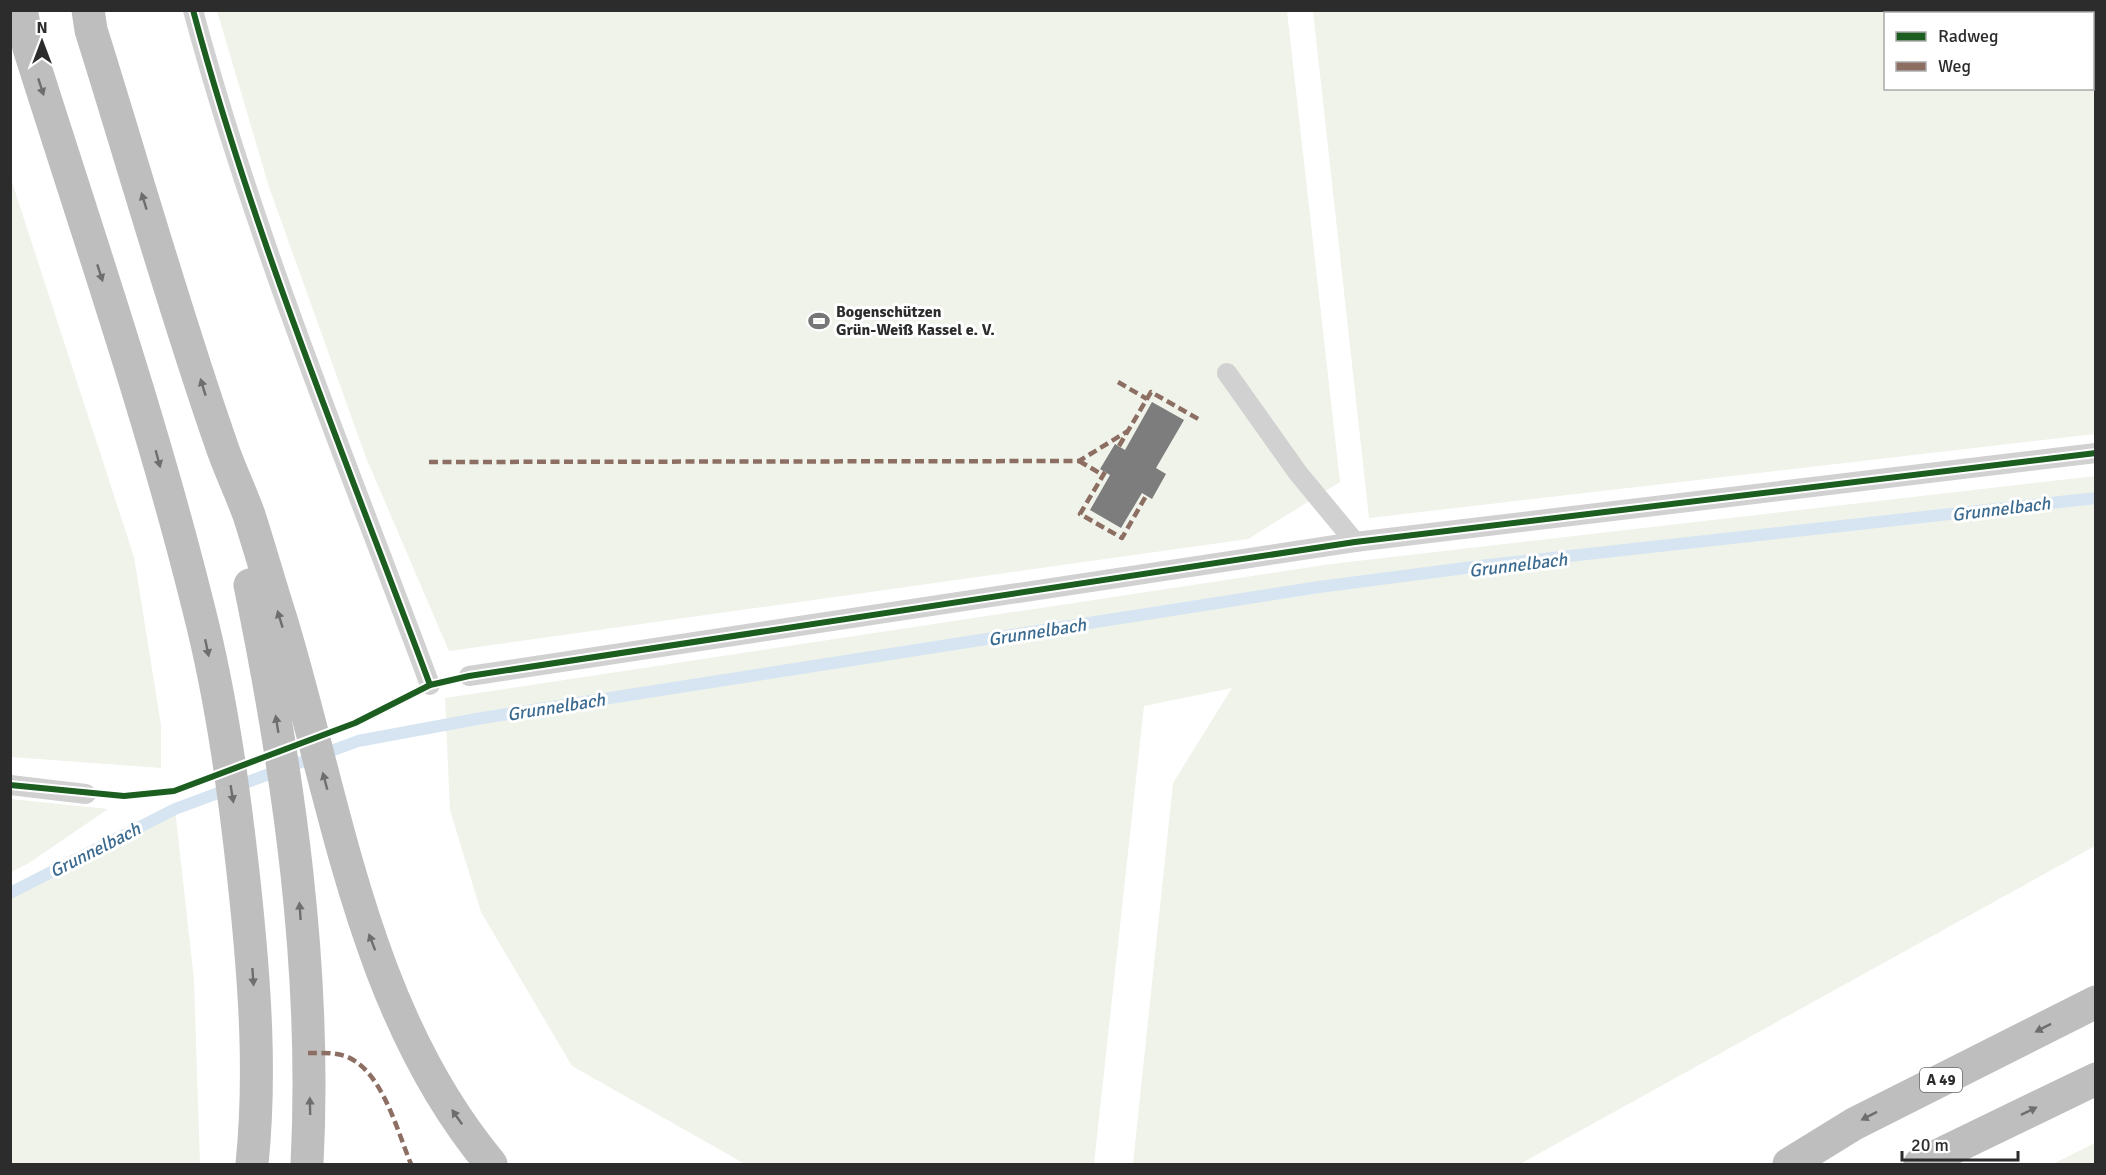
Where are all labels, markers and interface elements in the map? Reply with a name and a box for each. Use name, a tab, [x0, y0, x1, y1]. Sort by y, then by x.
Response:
north arrow	[12, 12, 72, 72]
legend	[1884, 12, 2094, 90]
text: N	[36, 18, 48, 38]
text: Radweg	[1938, 25, 1999, 47]
text: Weg	[1938, 55, 1971, 77]
one-way arrow	[37, 78, 46, 96]
one-way arrow	[139, 192, 149, 210]
one-way arrow	[96, 264, 105, 282]
place label: Bogenschützen Grün-Weiß Kassel e. V.	[836, 302, 995, 340]
sports icon: Bogenschützen Grün-Weiß Kassel e. V.	[807, 309, 831, 333]
one-way arrow	[198, 378, 207, 396]
one-way arrow	[154, 451, 163, 469]
water label: Grunnelbach	[1951, 492, 2053, 526]
water label: Grunnelbach	[1468, 548, 1570, 582]
one-way arrow	[275, 610, 285, 628]
water label: Grunnelbach	[986, 613, 1089, 651]
one-way arrow	[203, 639, 212, 658]
water label: Grunnelbach	[505, 688, 608, 726]
one-way arrow	[272, 714, 281, 733]
one-way arrow	[320, 772, 330, 791]
one-way arrow	[227, 784, 236, 803]
water label: Grunnelbach	[46, 817, 145, 882]
one-way arrow	[296, 902, 305, 921]
one-way arrow	[367, 933, 377, 951]
one-way arrow	[248, 967, 258, 986]
one-way arrow	[2035, 1023, 2052, 1033]
road number: A 49	[1920, 1068, 1962, 1092]
one-way arrow	[305, 1097, 314, 1116]
one-way arrow	[2021, 1107, 2038, 1116]
one-way arrow	[452, 1109, 463, 1125]
one-way arrow	[1861, 1111, 1878, 1121]
scale bar	[1902, 1124, 2018, 1162]
text: 20 m	[1911, 1134, 1949, 1156]

